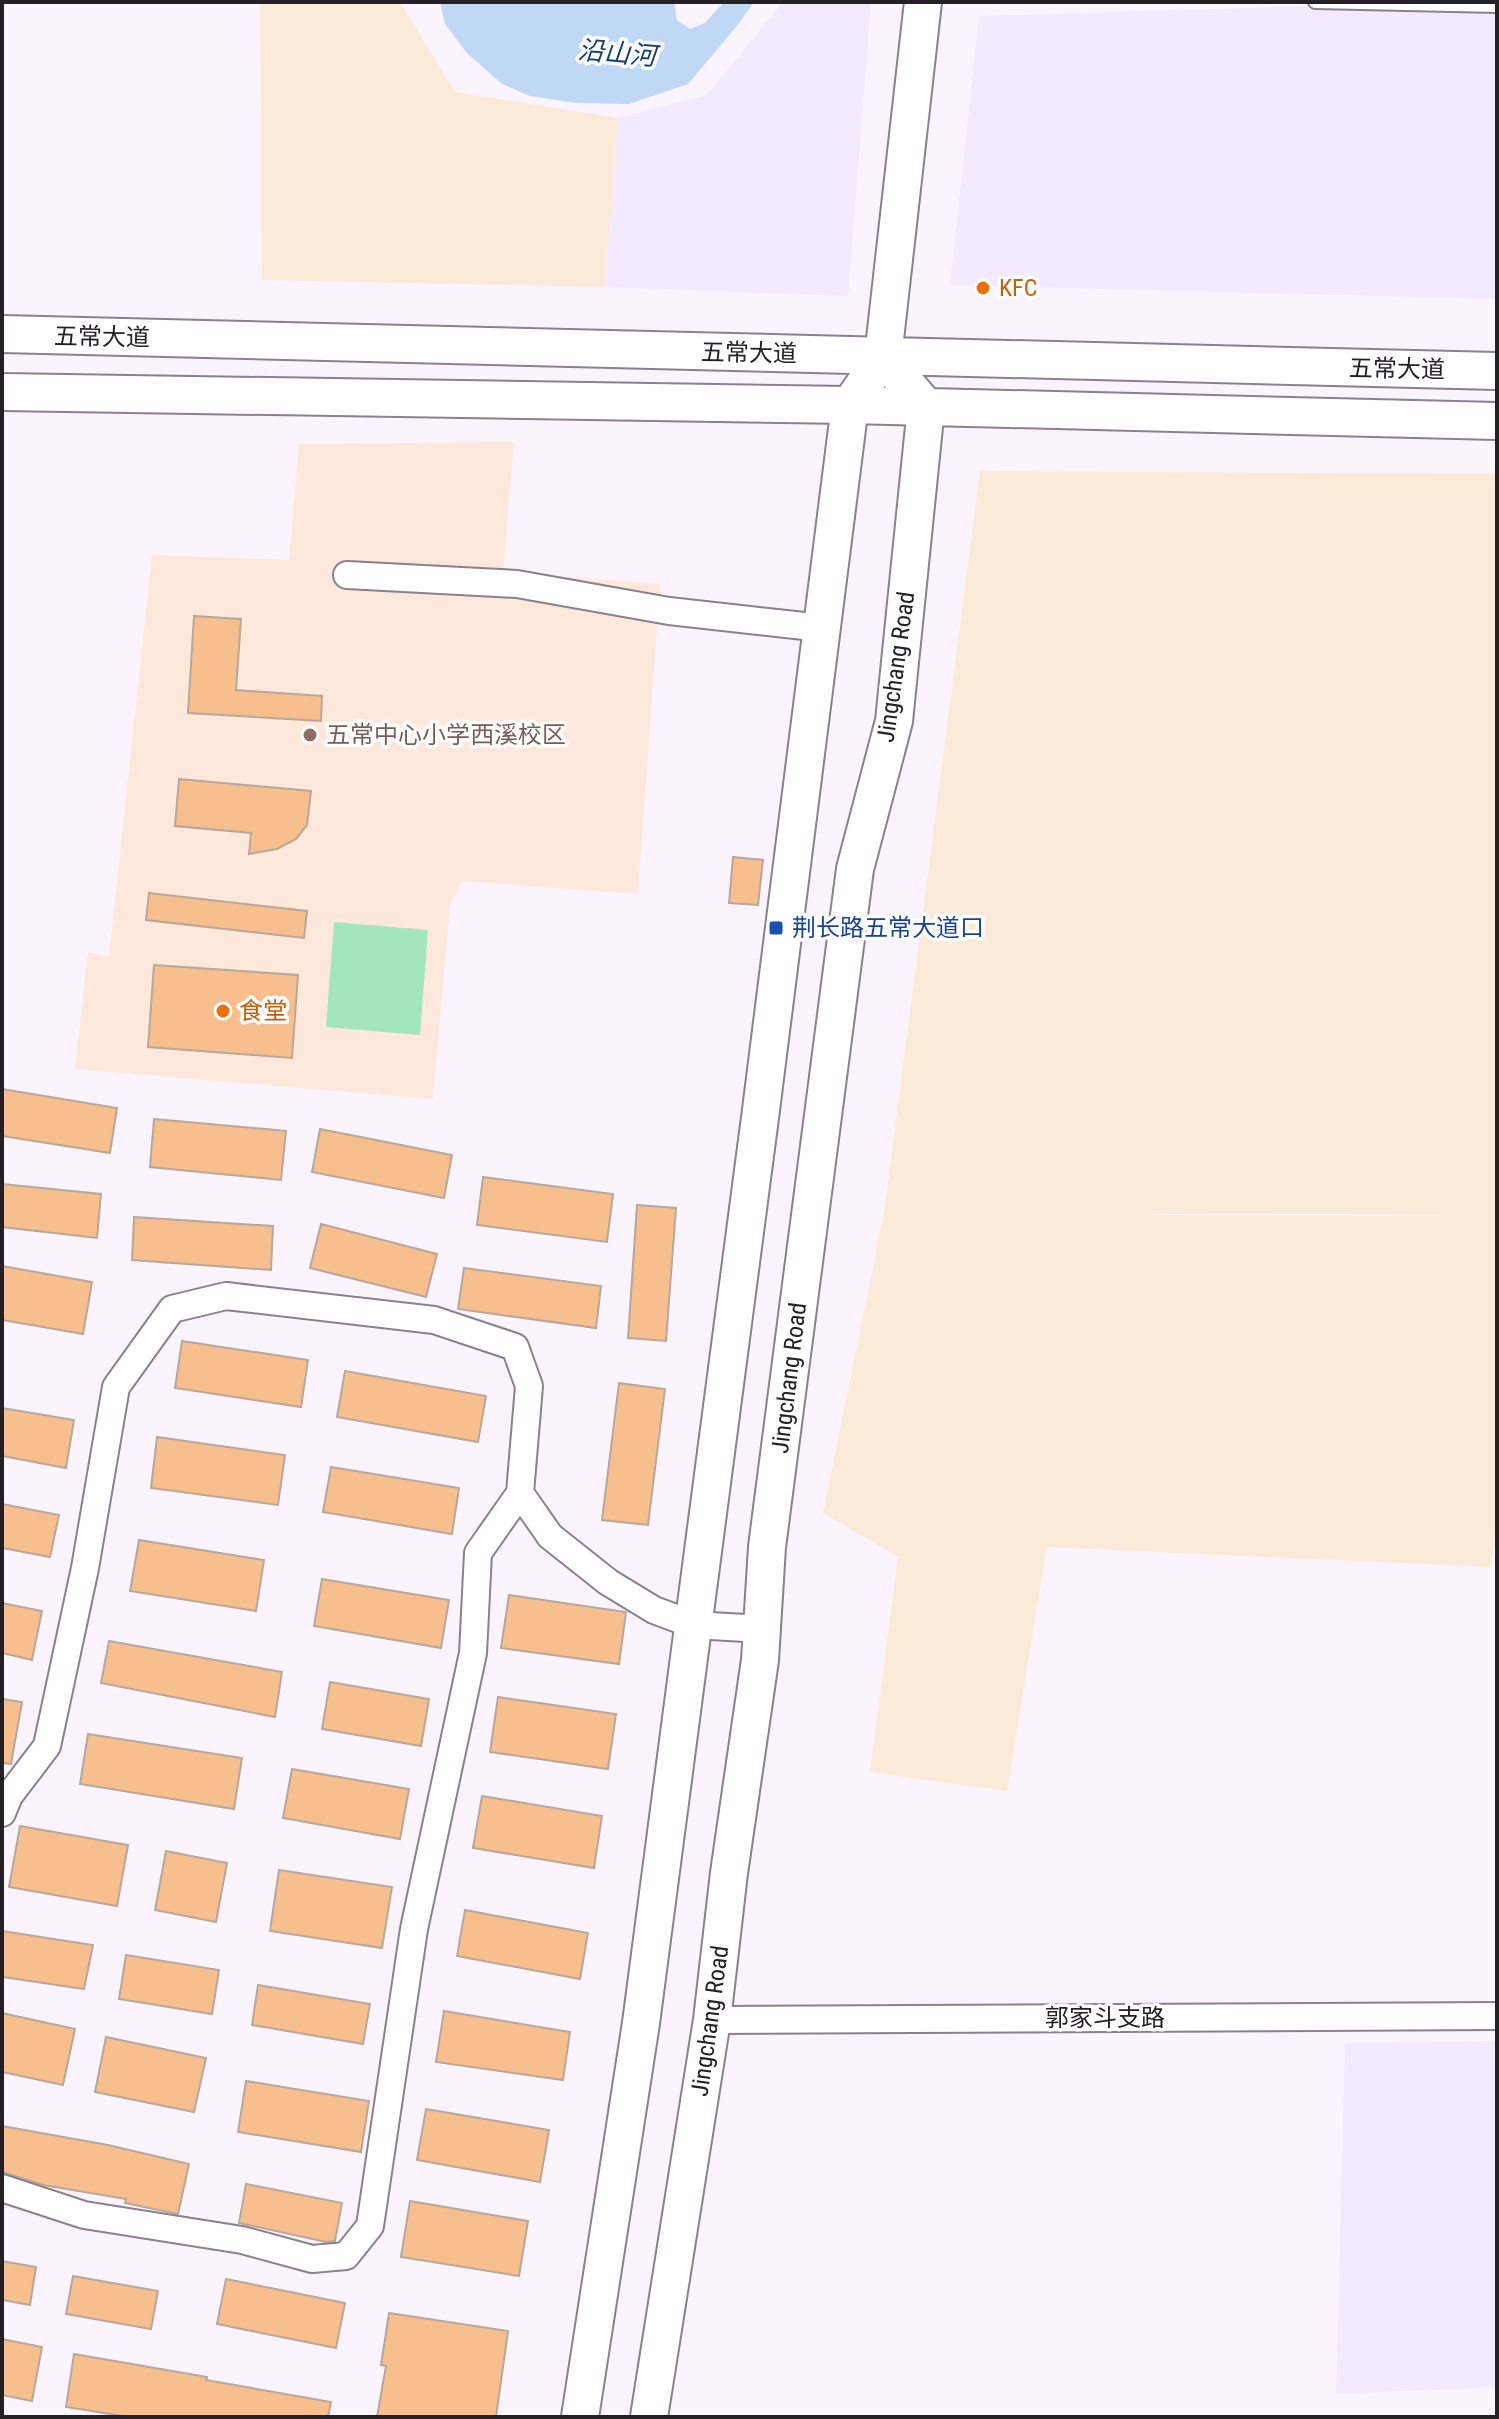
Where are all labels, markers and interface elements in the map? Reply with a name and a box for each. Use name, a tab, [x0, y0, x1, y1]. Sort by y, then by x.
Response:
water label: 沿山河	[577, 35, 662, 72]
place label: KFC	[999, 274, 1037, 302]
marker: KFC	[974, 279, 992, 297]
street label: 五常大道	[54, 322, 150, 352]
street label: 五常大道	[701, 338, 797, 368]
street label: 五常大道	[1349, 354, 1445, 384]
street label: Jingchang Road	[872, 590, 920, 744]
place label: 五常中心小学西溪校区	[326, 721, 566, 749]
marker: 五常中心小学西溪校区	[301, 726, 319, 744]
place label: 荆长路五常大道口	[792, 914, 984, 942]
marker: 荆长路五常大道口	[767, 919, 785, 937]
place label: 食堂	[239, 997, 287, 1025]
marker: 食堂	[214, 1002, 232, 1020]
street label: Jingchang Road	[766, 1301, 812, 1455]
street label: Jingchang Road	[686, 1944, 734, 2098]
street label: 郭家斗支路	[1045, 2004, 1165, 2032]

